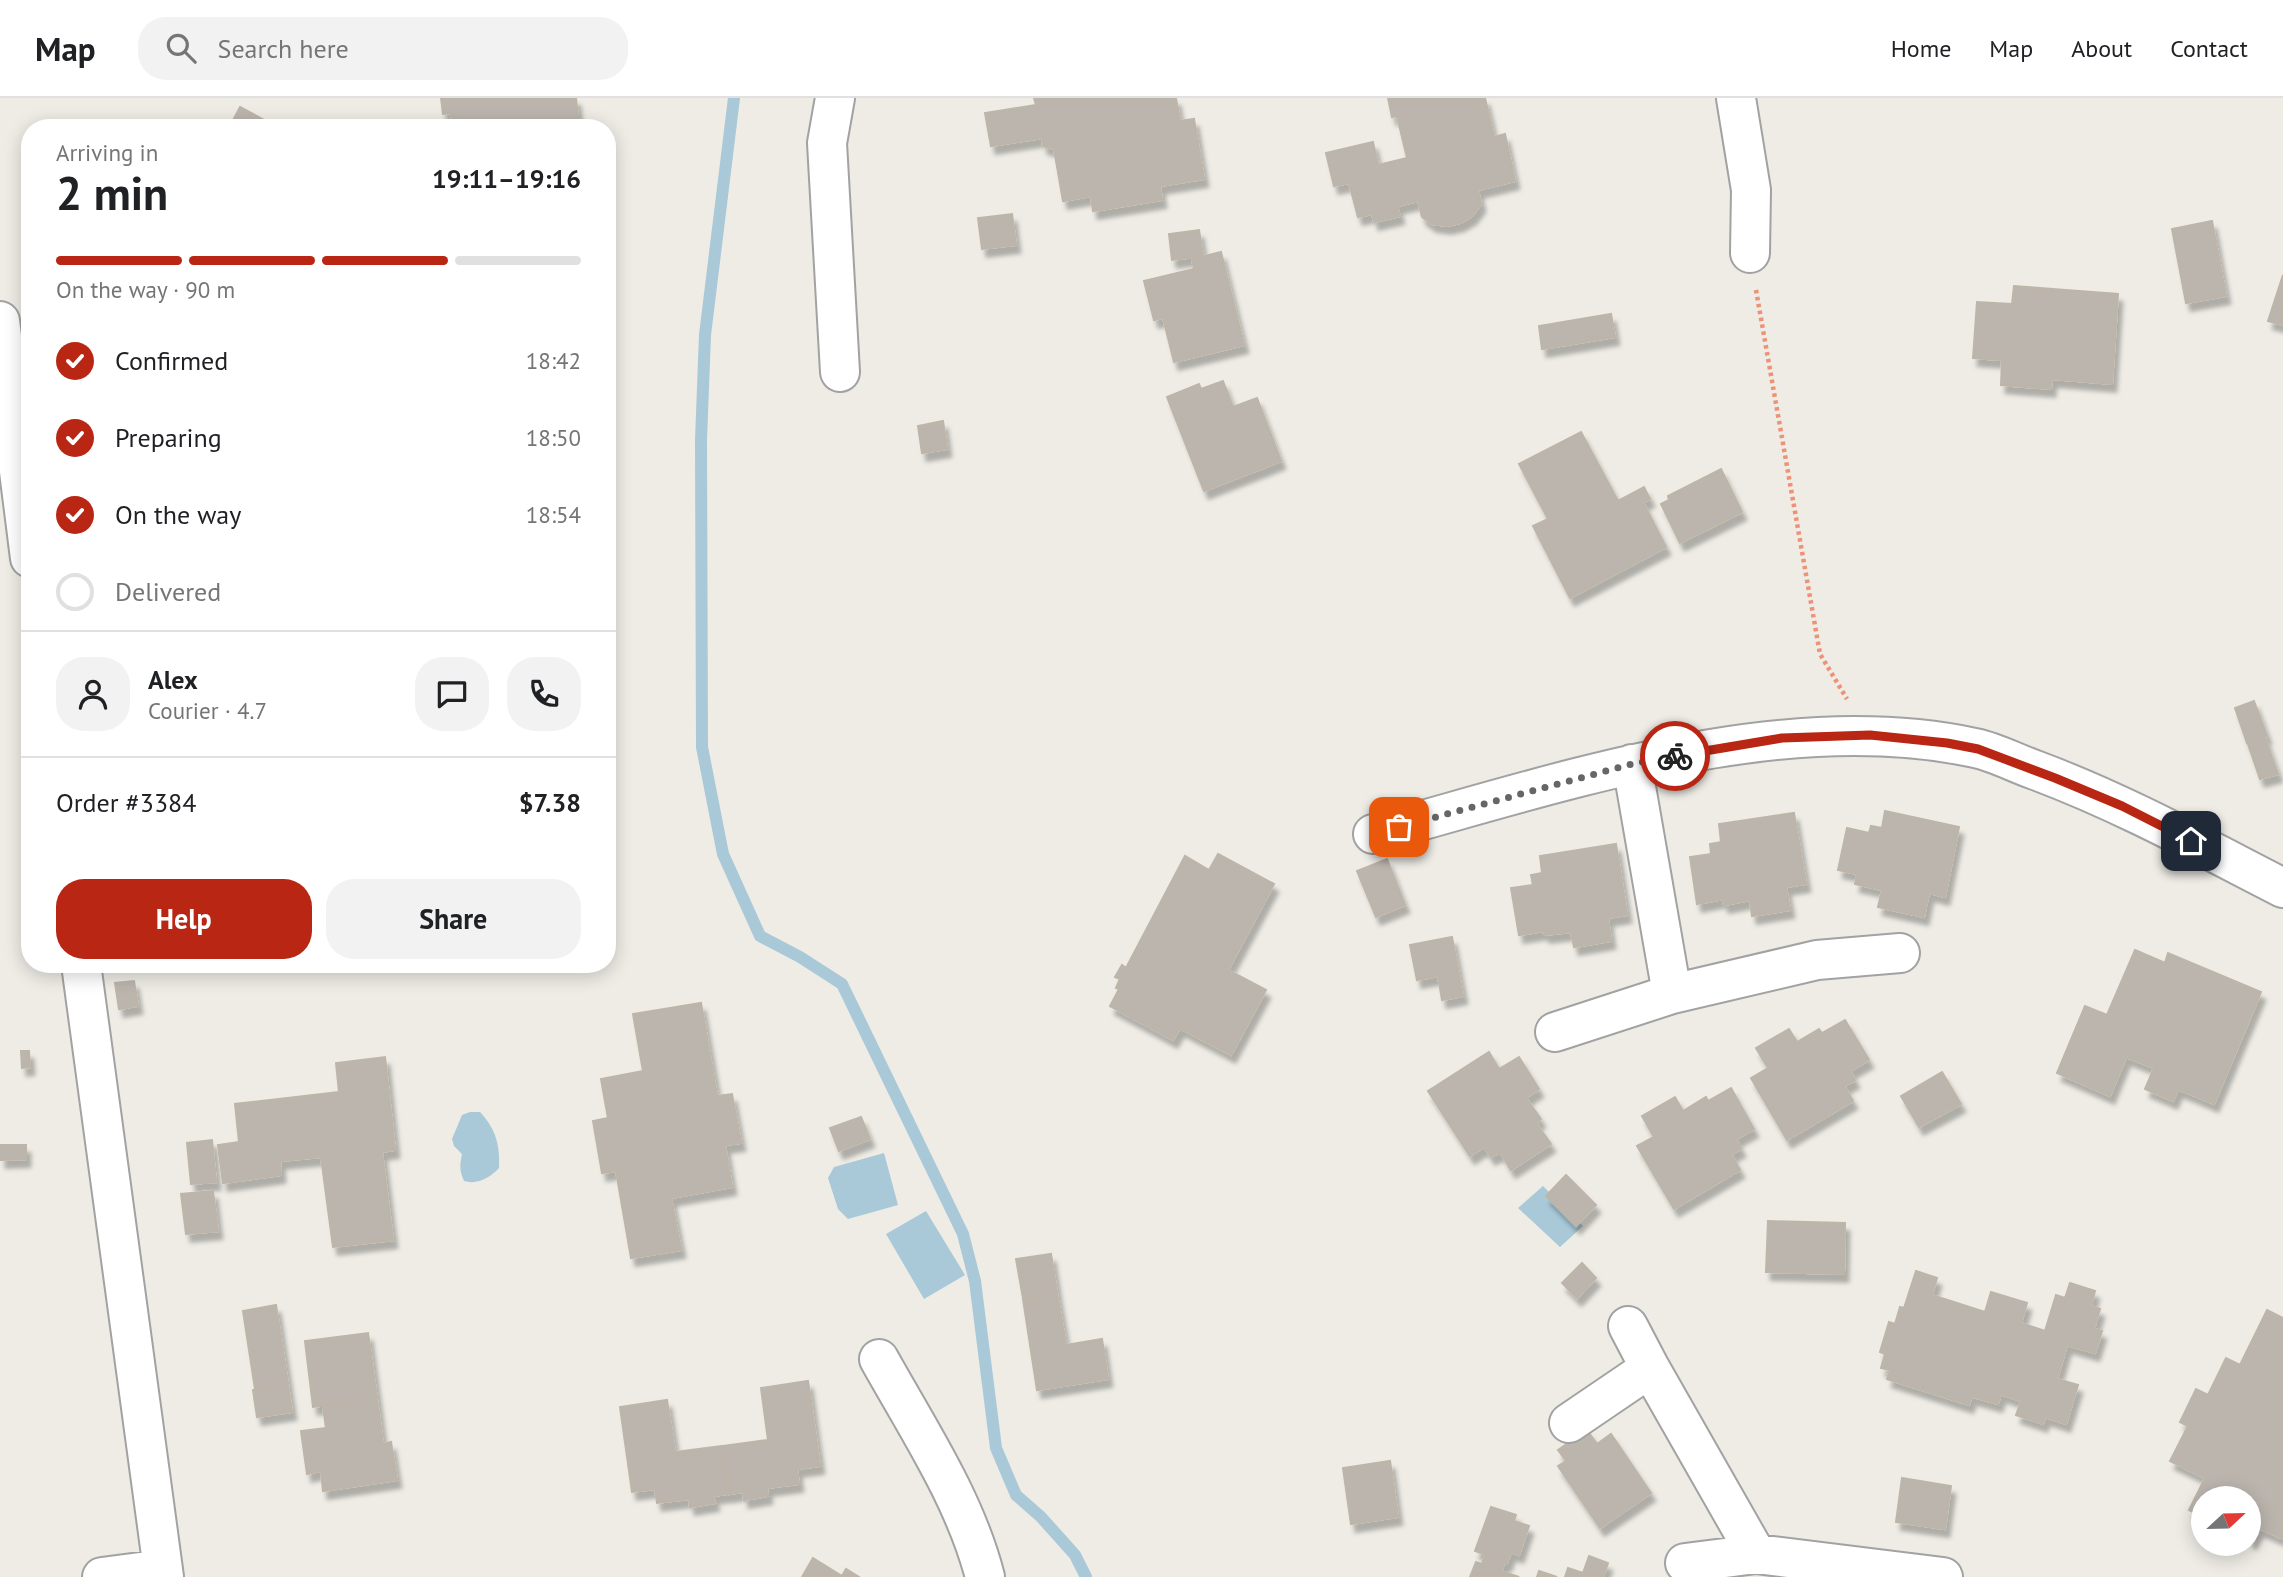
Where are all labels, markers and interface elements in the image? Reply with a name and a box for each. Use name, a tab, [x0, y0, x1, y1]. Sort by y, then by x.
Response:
search box	[138, 17, 628, 80]
text: Map	[35, 27, 96, 70]
icon: search	[162, 29, 200, 67]
text: Search here	[218, 32, 349, 65]
text: Home	[1891, 33, 1951, 64]
text: Map	[1989, 33, 2033, 64]
text: About	[2071, 33, 2132, 64]
text: Contact	[2170, 33, 2248, 64]
text: Arriving in	[56, 138, 158, 167]
text: 19:11–19:16	[432, 162, 581, 195]
text: 2 min	[56, 163, 168, 223]
text: On the way · 90 m	[56, 275, 235, 304]
icon: check	[56, 342, 94, 380]
text: Confirmed	[115, 344, 228, 377]
text: 18:42	[526, 346, 581, 375]
icon: check	[56, 419, 94, 457]
text: Preparing	[115, 421, 222, 454]
text: 18:50	[526, 423, 581, 452]
icon: check	[56, 496, 94, 534]
text: On the way	[115, 498, 241, 531]
text: 18:54	[526, 500, 581, 529]
text: Delivered	[115, 575, 221, 608]
button: person	[56, 657, 130, 731]
button: chat	[415, 657, 489, 731]
button: phone	[507, 657, 581, 731]
text: Alex	[148, 663, 198, 696]
text: Courier · 4.7	[148, 696, 267, 725]
courier	[1640, 721, 1710, 791]
icon: bike	[1656, 737, 1694, 775]
text: Order #3384	[56, 786, 196, 819]
text: $7.38	[519, 786, 581, 819]
pin	[1369, 797, 1429, 857]
icon: bag	[1380, 808, 1418, 846]
pin	[2161, 811, 2221, 871]
icon: home	[2172, 822, 2210, 860]
button: Help	[56, 879, 312, 959]
button: Share	[326, 879, 581, 959]
north arrow	[2191, 1486, 2261, 1556]
map controls	[2191, 1486, 2261, 1556]

